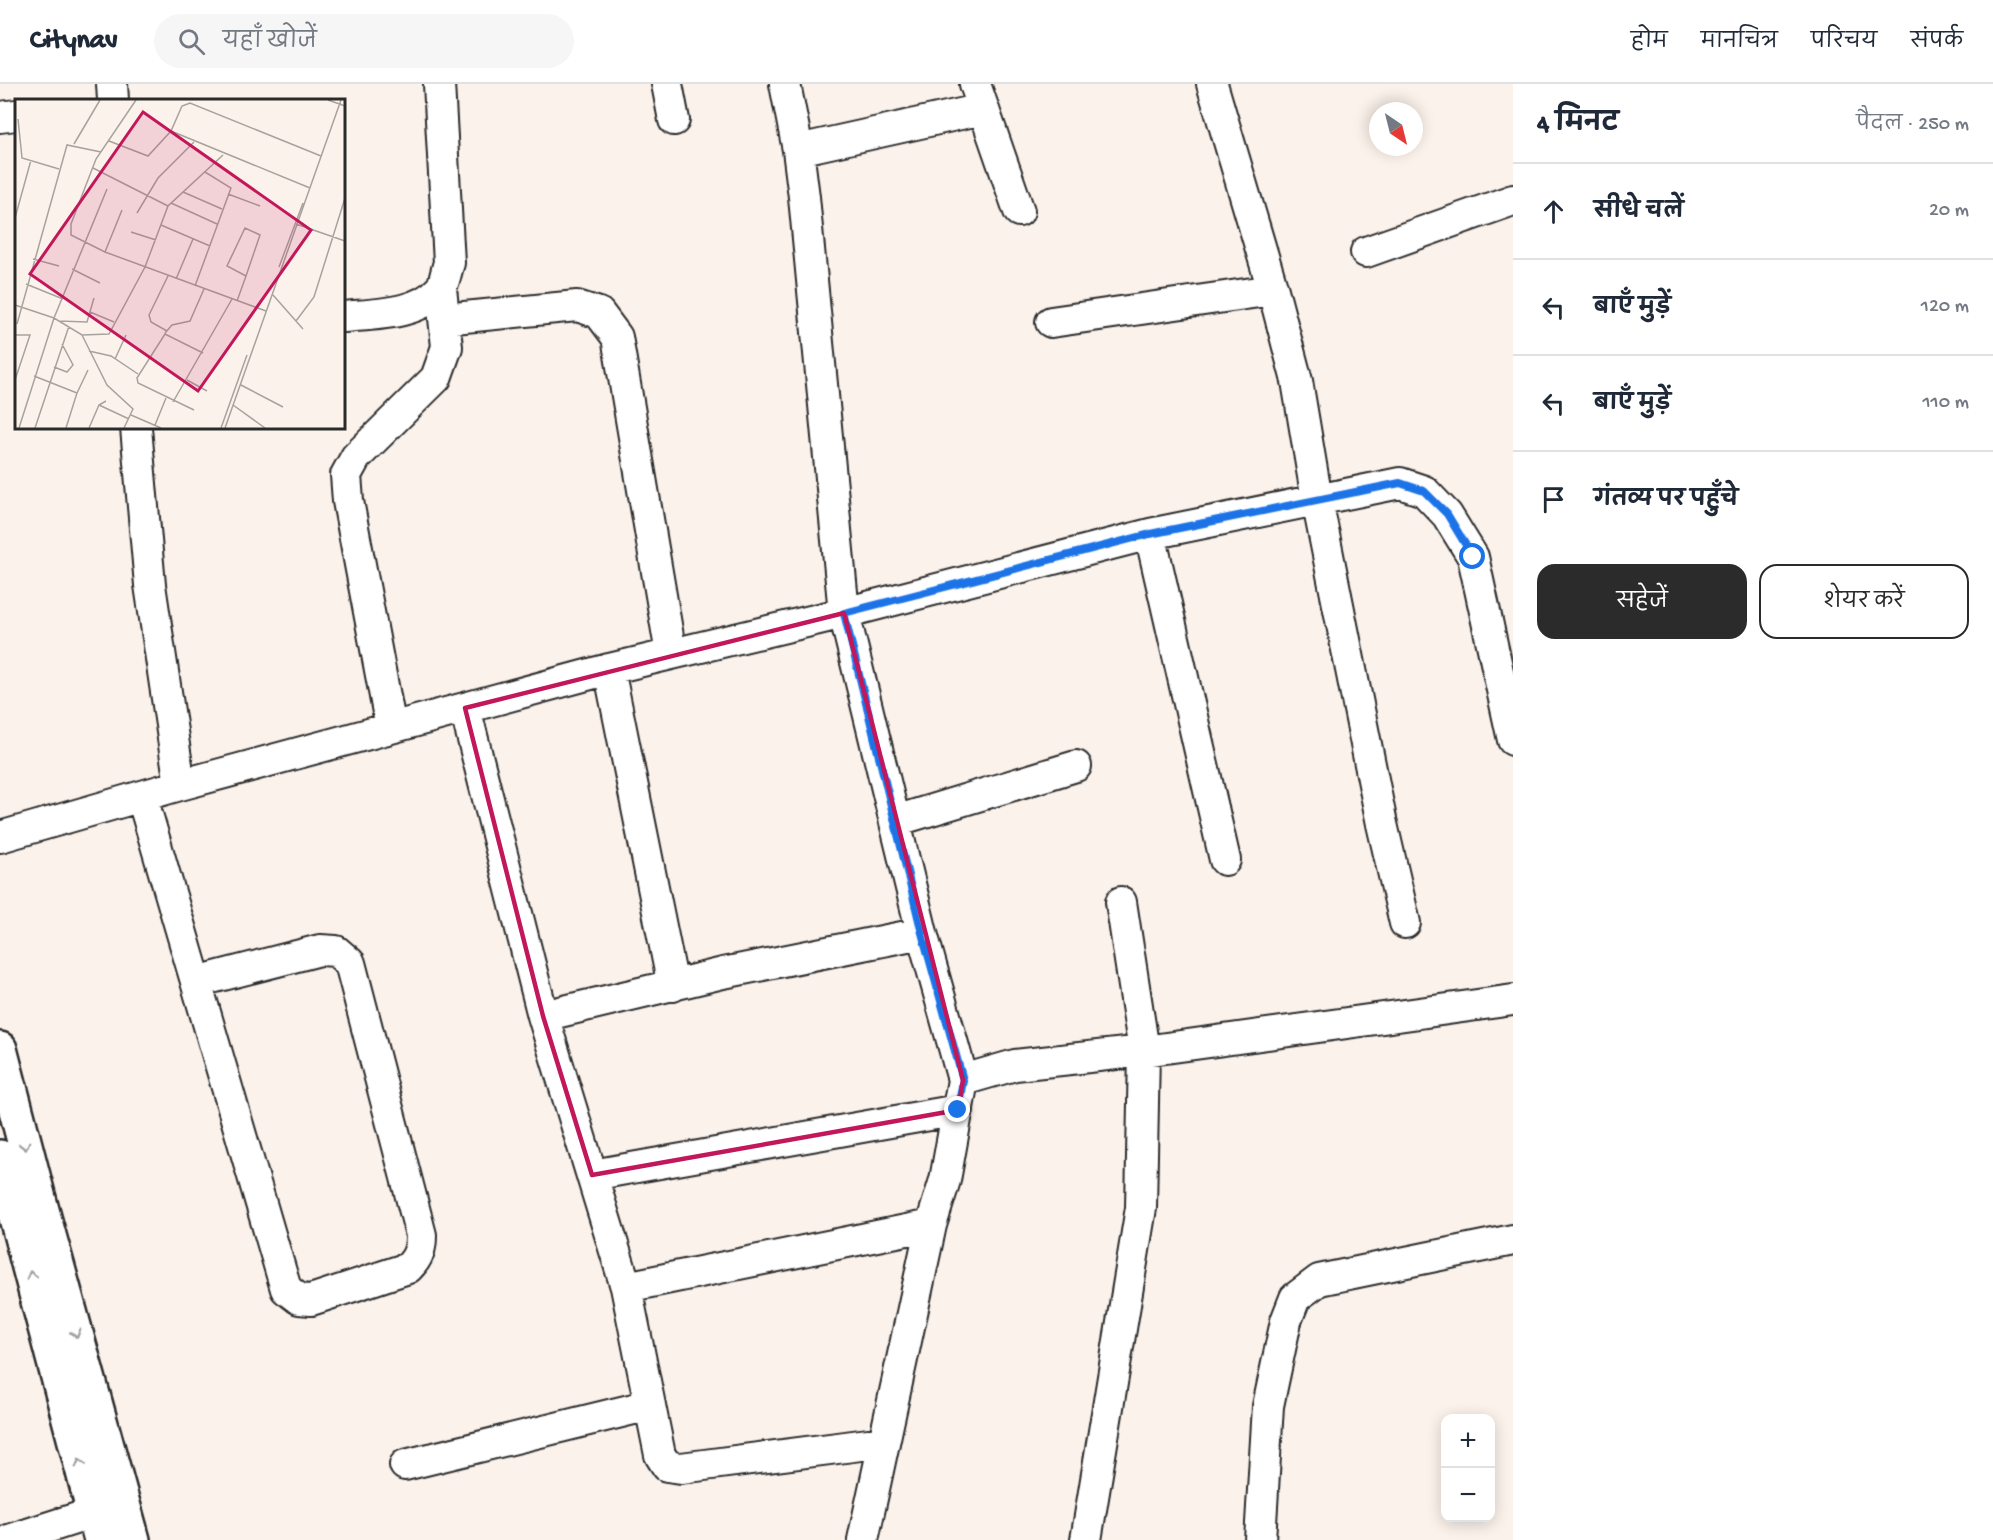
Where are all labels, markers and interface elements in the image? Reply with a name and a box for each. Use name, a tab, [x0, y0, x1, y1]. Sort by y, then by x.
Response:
search box	[154, 14, 574, 68]
text: Citynav	[30, 25, 118, 58]
icon: search	[175, 25, 208, 58]
text: यहाँ खोजें	[223, 30, 317, 56]
text: होम	[1631, 31, 1668, 56]
text: मानचित्र	[1701, 31, 1778, 56]
text: परिचय	[1811, 31, 1877, 56]
text: संपर्क	[1910, 31, 1963, 56]
inset map	[15, 99, 345, 429]
north arrow	[1369, 102, 1423, 156]
text: 4 मिनट	[1537, 110, 1619, 141]
text: पैदल · 250 m	[1856, 114, 1969, 137]
icon: ahead	[1537, 195, 1570, 228]
text: सीधे चलें	[1594, 200, 1684, 226]
text: 20 m	[1929, 200, 1969, 223]
icon: left	[1537, 291, 1570, 324]
text: बाएँ मुड़ें	[1594, 296, 1671, 322]
text: 120 m	[1921, 296, 1969, 319]
icon: left	[1537, 387, 1570, 420]
text: बाएँ मुड़ें	[1594, 392, 1671, 418]
text: 110 m	[1923, 392, 1969, 415]
icon: arrive	[1537, 483, 1570, 516]
text: गंतव्य पर पहुँचे	[1594, 488, 1738, 514]
route start	[1459, 543, 1485, 569]
button: सहेजें	[1537, 564, 1747, 639]
button: शेयर करें	[1759, 564, 1969, 639]
route end	[944, 1096, 970, 1122]
one-way arrow	[18, 1140, 30, 1151]
one-way arrow	[25, 1270, 38, 1280]
one-way arrow	[69, 1329, 82, 1339]
map controls	[1441, 1414, 1495, 1522]
button: +	[1441, 1414, 1495, 1468]
one-way arrow	[75, 1458, 87, 1469]
button: −	[1441, 1468, 1495, 1522]

